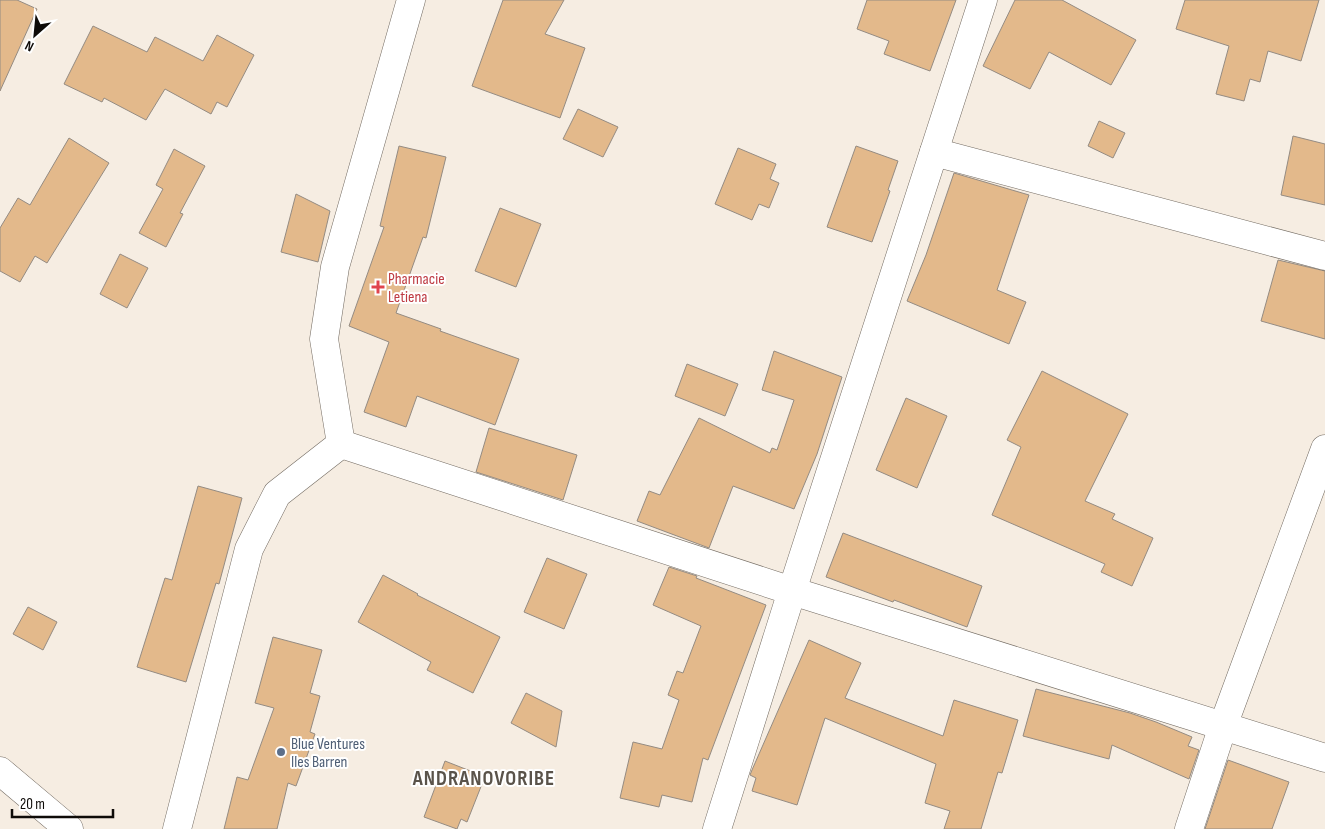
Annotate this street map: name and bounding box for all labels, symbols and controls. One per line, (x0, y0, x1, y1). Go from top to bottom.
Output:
north arrow (10, 10, 60, 60)
text: N (22, 37, 37, 55)
place label: Pharmacie Letiena (388, 270, 445, 307)
marker: Pharmacie Letiena (372, 281, 384, 293)
place label: Blue Ventures Iles Barren (291, 735, 365, 772)
marker: Blue Ventures Iles Barren (275, 746, 287, 758)
district label: ANDRANOVORIBE (412, 766, 555, 791)
scale bar (12, 786, 114, 818)
text: 20 m (20, 795, 45, 814)

